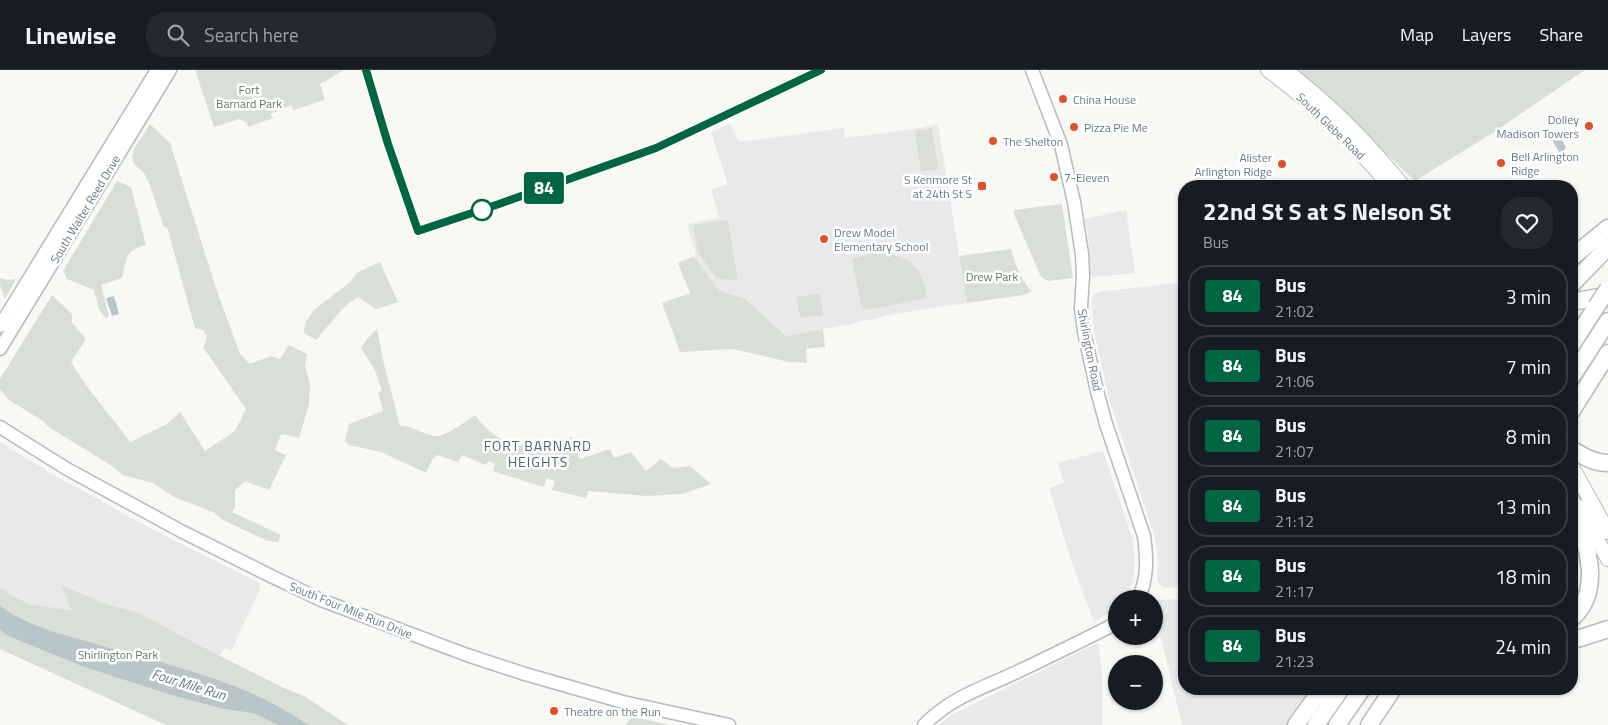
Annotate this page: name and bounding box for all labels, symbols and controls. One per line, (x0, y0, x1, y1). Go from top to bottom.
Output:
search box (146, 12, 496, 57)
text: Linewise (25, 17, 116, 53)
text: Search here (204, 20, 299, 49)
icon: search (164, 21, 192, 49)
text: Map (1400, 21, 1434, 48)
text: Layers (1462, 21, 1511, 48)
text: Share (1539, 21, 1583, 48)
park label: Fort Barnard Park (216, 80, 282, 113)
street label: South Glebe Road (1292, 88, 1370, 164)
place label: China House (1073, 90, 1136, 109)
marker: China House (1057, 93, 1069, 105)
place label: Dolley Madison Towers (1497, 110, 1579, 143)
place label: Pizza Pie Me (1084, 118, 1148, 137)
marker: Dolley Madison Towers (1583, 120, 1595, 132)
marker: Pizza Pie Me (1068, 121, 1080, 133)
place label: The Shelton (1003, 132, 1063, 151)
marker: The Shelton (987, 135, 999, 147)
place label: Bell Arlington Ridge (1511, 147, 1579, 180)
place label: Alister Arlington Ridge (1194, 148, 1272, 181)
street label: South Walter Reed Drive (45, 151, 125, 267)
marker: Bell Arlington Ridge (1495, 157, 1507, 169)
marker: Alister Arlington Ridge (1276, 158, 1288, 170)
place label: 7-Eleven (1064, 168, 1110, 187)
place label: S Kenmore St at 24th St S (904, 170, 973, 203)
marker: 7-Eleven (1048, 171, 1060, 183)
line badge: 84 (522, 172, 566, 204)
text: 84 (534, 174, 554, 201)
marker: S Kenmore St at 24th St S (976, 180, 988, 192)
text: 22nd St S at S Nelson St (1203, 193, 1451, 229)
button: heart (1501, 197, 1553, 249)
unlabelled marker (471, 199, 493, 221)
place label: Drew Model Elementary School (834, 223, 928, 256)
text: Bus (1203, 230, 1229, 254)
marker: Drew Model Elementary School (818, 233, 830, 245)
park label: Drew Park (966, 267, 1019, 286)
text: Bus (1275, 270, 1306, 299)
text: 84 (1222, 282, 1243, 309)
text: 3 min (1506, 282, 1551, 311)
text: 21:02 (1275, 299, 1314, 323)
street label: Shirlington Road (1073, 307, 1107, 393)
text: Bus (1275, 340, 1306, 369)
text: 84 (1222, 352, 1243, 379)
text: 7 min (1506, 352, 1551, 381)
text: 21:06 (1275, 369, 1314, 393)
text: Bus (1275, 410, 1306, 439)
text: 84 (1222, 422, 1243, 449)
text: 8 min (1506, 422, 1551, 451)
district label: FORT BARNARD HEIGHTS (484, 435, 592, 472)
text: 21:07 (1275, 439, 1314, 463)
text: Bus (1275, 480, 1306, 509)
text: 84 (1222, 492, 1243, 519)
text: 13 min (1495, 492, 1551, 521)
text: 21:12 (1275, 509, 1314, 533)
text: Bus (1275, 550, 1306, 579)
text: 84 (1222, 562, 1243, 589)
text: 18 min (1495, 562, 1551, 591)
street label: South Four Mile Run Drive (287, 577, 415, 643)
text: 21:17 (1275, 579, 1314, 603)
map controls (1108, 590, 1163, 710)
button: + (1108, 590, 1163, 645)
text: Bus (1275, 620, 1306, 649)
text: 84 (1222, 632, 1243, 659)
text: 24 min (1495, 632, 1551, 661)
park label: Shirlington Park (78, 645, 158, 664)
text: 21:23 (1275, 649, 1314, 673)
button: − (1108, 655, 1163, 710)
water label: Four Mile Run (150, 663, 229, 705)
place label: Theatre on the Run (564, 702, 661, 721)
marker: Theatre on the Run (548, 705, 560, 717)

